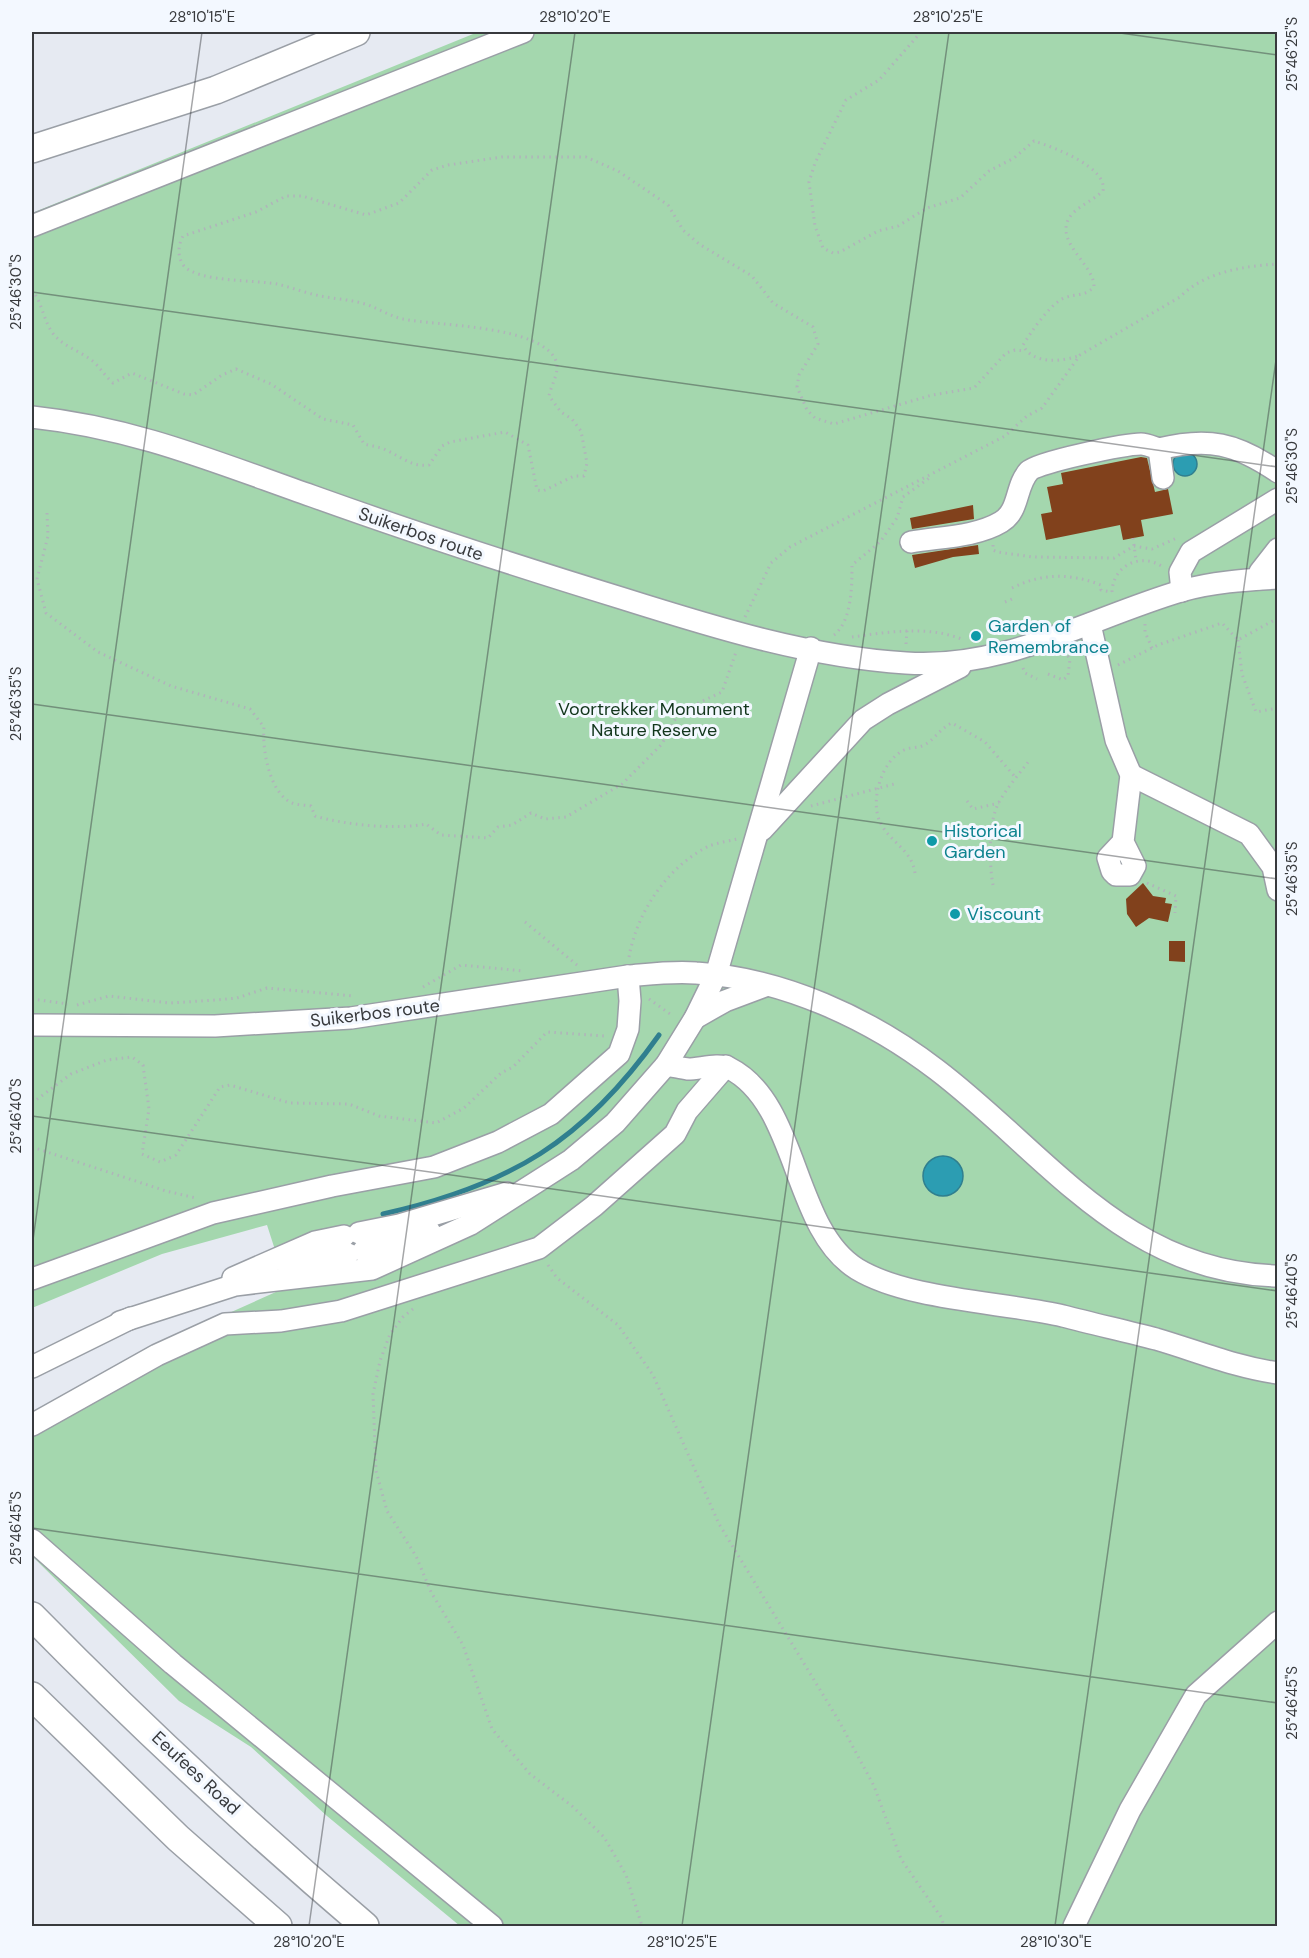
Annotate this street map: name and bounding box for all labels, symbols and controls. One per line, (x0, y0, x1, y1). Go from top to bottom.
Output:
text: 28°10'15"E (169, 7, 235, 27)
text: 28°10'20"E (539, 7, 611, 27)
text: 28°10'25"E (913, 7, 983, 27)
text: 25°46'25"S (1282, 16, 1302, 91)
text: 25°46'30"S (6, 254, 26, 330)
text: 25°46'30"S (1282, 428, 1302, 504)
street label: Suikerbos route (355, 501, 487, 567)
place label: Garden of Remembrance (988, 614, 1109, 659)
marker: Garden of Remembrance (969, 629, 983, 643)
text: 25°46'35"S (6, 666, 26, 741)
park label: Voortrekker Monument Nature Reserve (558, 697, 750, 742)
place label: Historical Garden (944, 819, 1022, 864)
marker: Historical Garden (925, 834, 939, 848)
text: 25°46'35"S (1282, 841, 1302, 916)
place label: Viscount (967, 902, 1041, 926)
marker: Viscount (948, 907, 962, 921)
street label: Suikerbos route (309, 993, 441, 1033)
text: 25°46'40"S (6, 1078, 26, 1154)
text: 25°46'40"S (1282, 1253, 1302, 1329)
text: 25°46'45"S (6, 1491, 26, 1565)
text: 25°46'45"S (1282, 1666, 1302, 1740)
street label: Eeufees Road (147, 1726, 245, 1820)
text: 28°10'20"E (273, 1932, 345, 1952)
text: 28°10'25"E (647, 1932, 717, 1952)
text: 28°10'30"E (1020, 1932, 1092, 1952)

